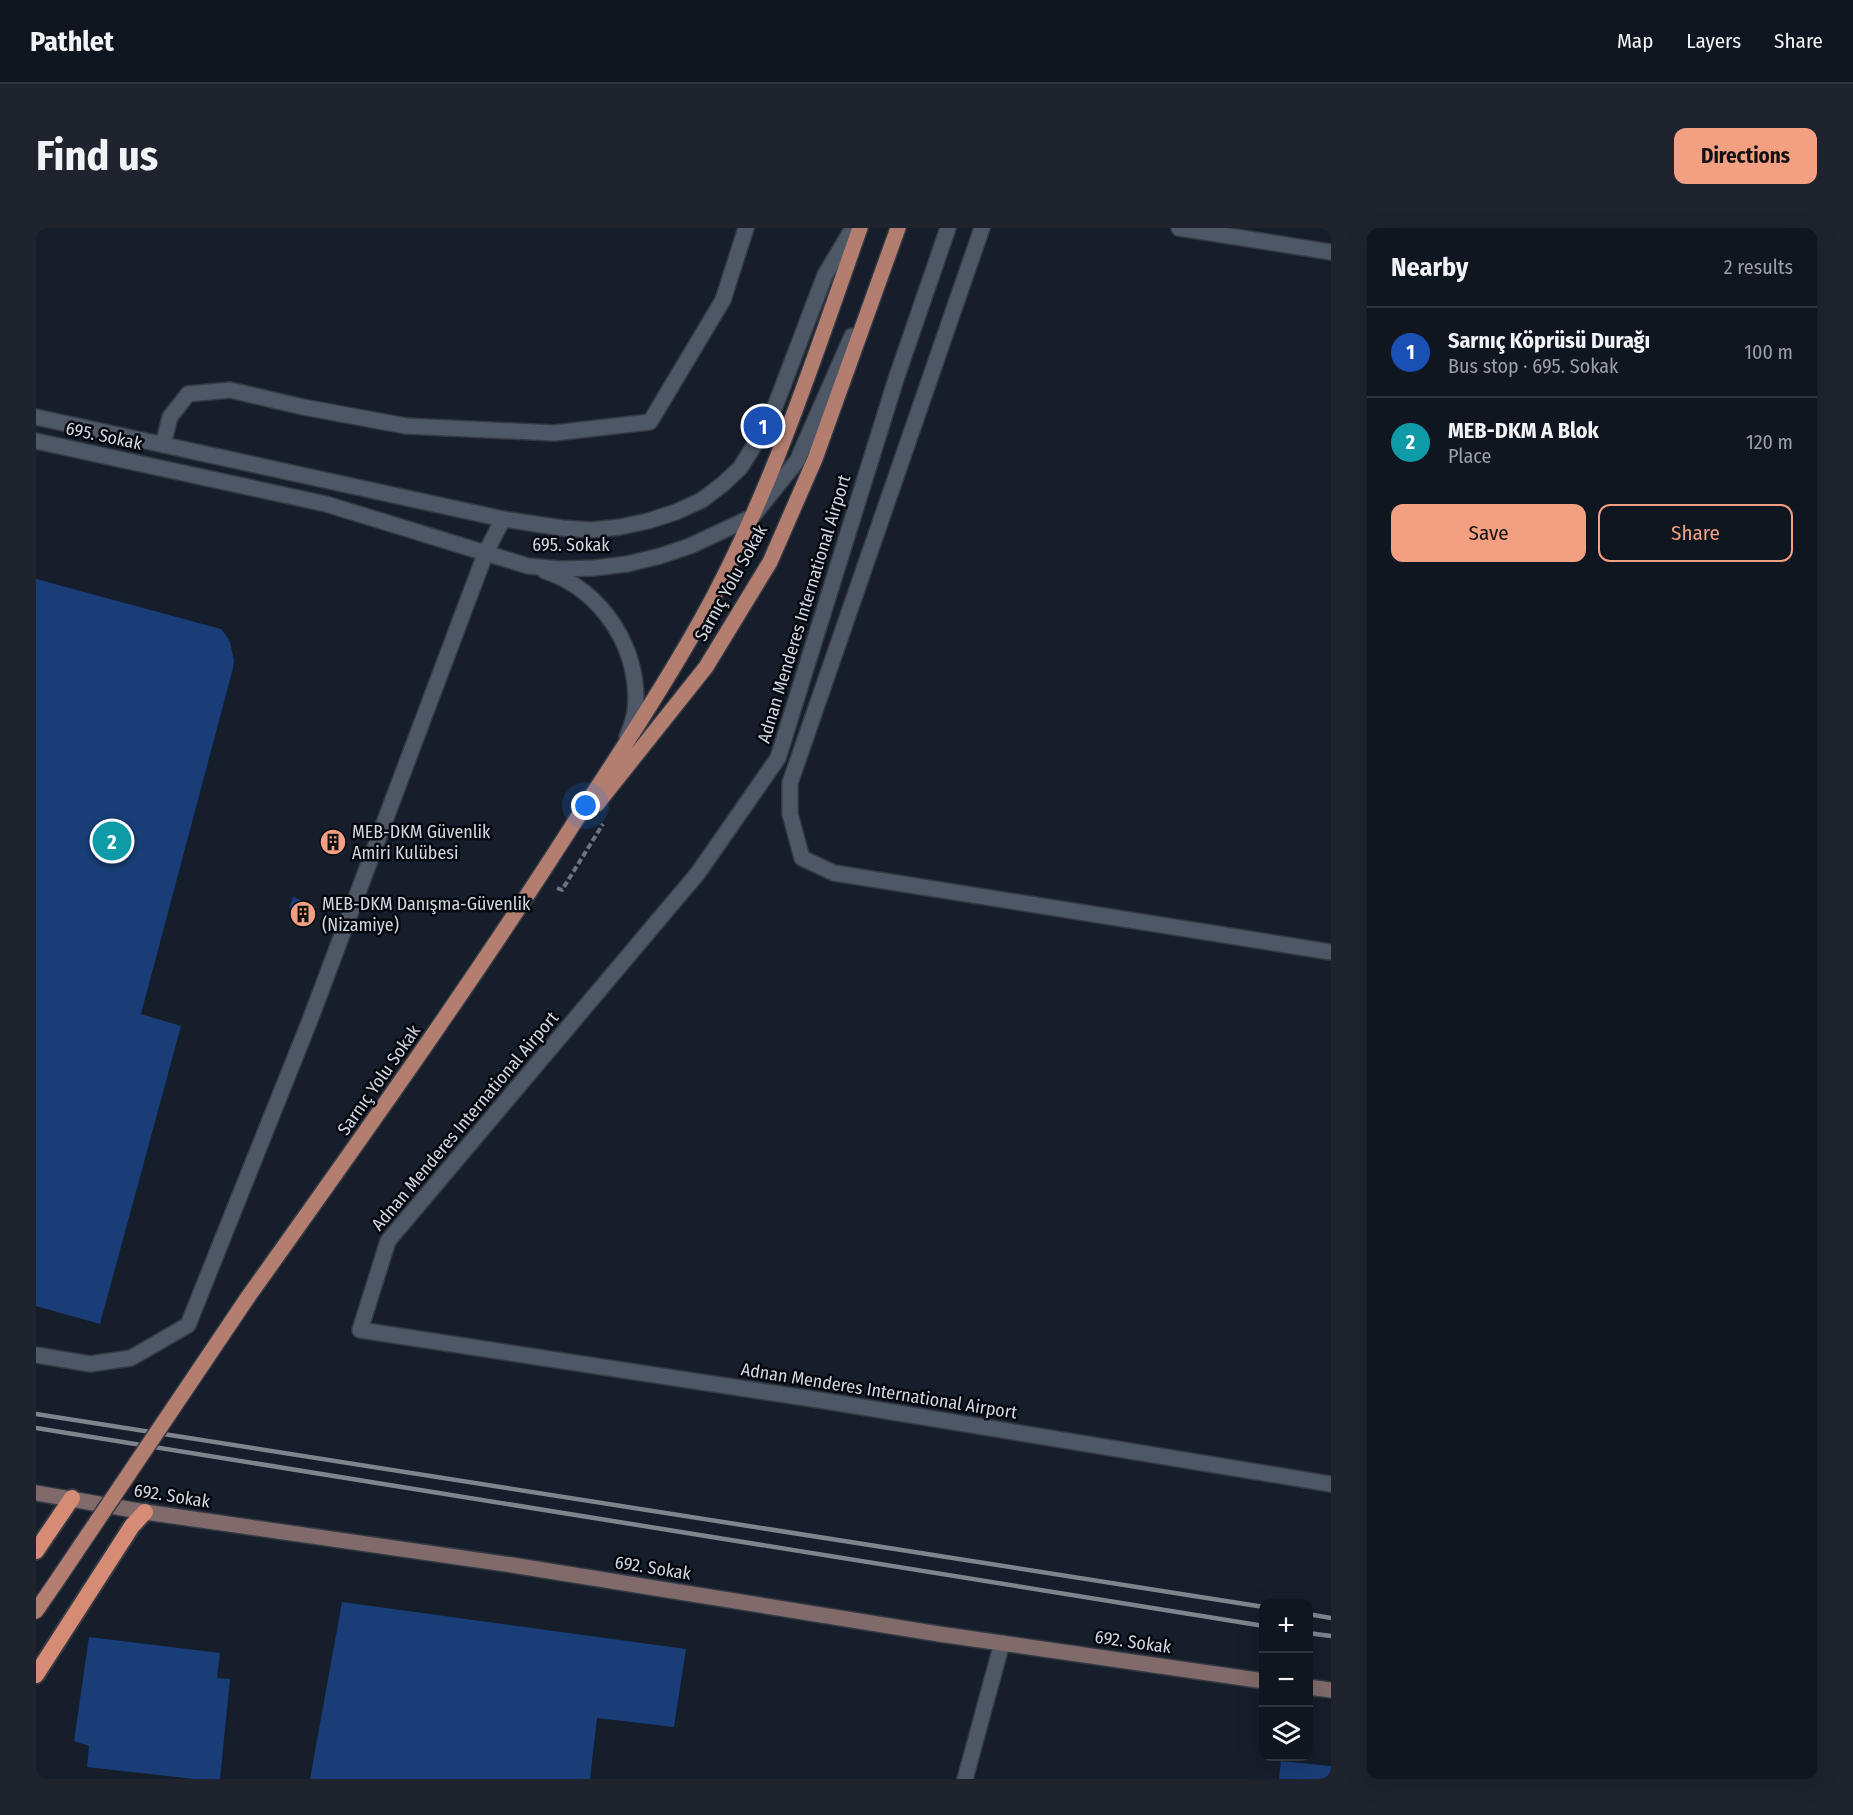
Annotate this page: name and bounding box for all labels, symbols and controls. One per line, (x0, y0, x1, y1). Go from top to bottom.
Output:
text: Pathlet (30, 25, 114, 58)
text: Map (1617, 28, 1653, 54)
text: Layers (1686, 28, 1741, 54)
text: Share (1774, 28, 1823, 54)
button: Directions (1674, 128, 1817, 184)
text: Find us (36, 131, 158, 181)
text: Nearby (1391, 252, 1468, 283)
text: 2 results (1724, 255, 1793, 279)
text: Sarnıç Köprüsü Durağı (1448, 327, 1650, 354)
text: 1 (1406, 340, 1415, 364)
text: 100 m (1744, 340, 1793, 364)
text: Bus stop · 695. Sokak (1448, 354, 1618, 378)
pin: 1 (744, 404, 782, 448)
street label: 695. Sokak (64, 417, 145, 455)
text: MEB-DKM A Blok (1448, 417, 1599, 444)
text: 2 (1406, 430, 1415, 454)
text: 120 m (1746, 430, 1793, 454)
text: Place (1448, 444, 1491, 468)
street label: Adnan Menderes International Airport (753, 472, 855, 746)
button: Save (1391, 504, 1586, 562)
button: Share (1598, 504, 1793, 562)
street label: Sarnıç Yolu Sokak (690, 521, 772, 645)
street label: 695. Sokak (532, 534, 610, 556)
your location (571, 791, 600, 820)
pin: 2 (92, 818, 132, 864)
place label: MEB-DKM Güvenlik Amiri Kulübesi (352, 821, 491, 864)
building icon: MEB-DKM Güvenlik Amiri Kulübesi (318, 827, 348, 857)
place label: MEB-DKM Danışma-Güvenlik (Nizamiye) (322, 893, 531, 936)
building icon: MEB-DKM Danışma-Güvenlik (Nizamiye) (288, 899, 318, 929)
street label: Adnan Menderes International Airport (367, 1007, 563, 1235)
street label: Sarnıç Yolu Sokak (333, 1020, 425, 1139)
street label: Adnan Menderes International Airport (739, 1358, 1019, 1424)
street label: 692. Sokak (132, 1479, 212, 1513)
street label: 692. Sokak (613, 1551, 693, 1585)
map controls (1259, 1599, 1313, 1761)
button: + (1259, 1599, 1313, 1653)
street label: 692. Sokak (1093, 1626, 1173, 1658)
button: − (1259, 1653, 1313, 1707)
button: layers (1259, 1707, 1313, 1761)

